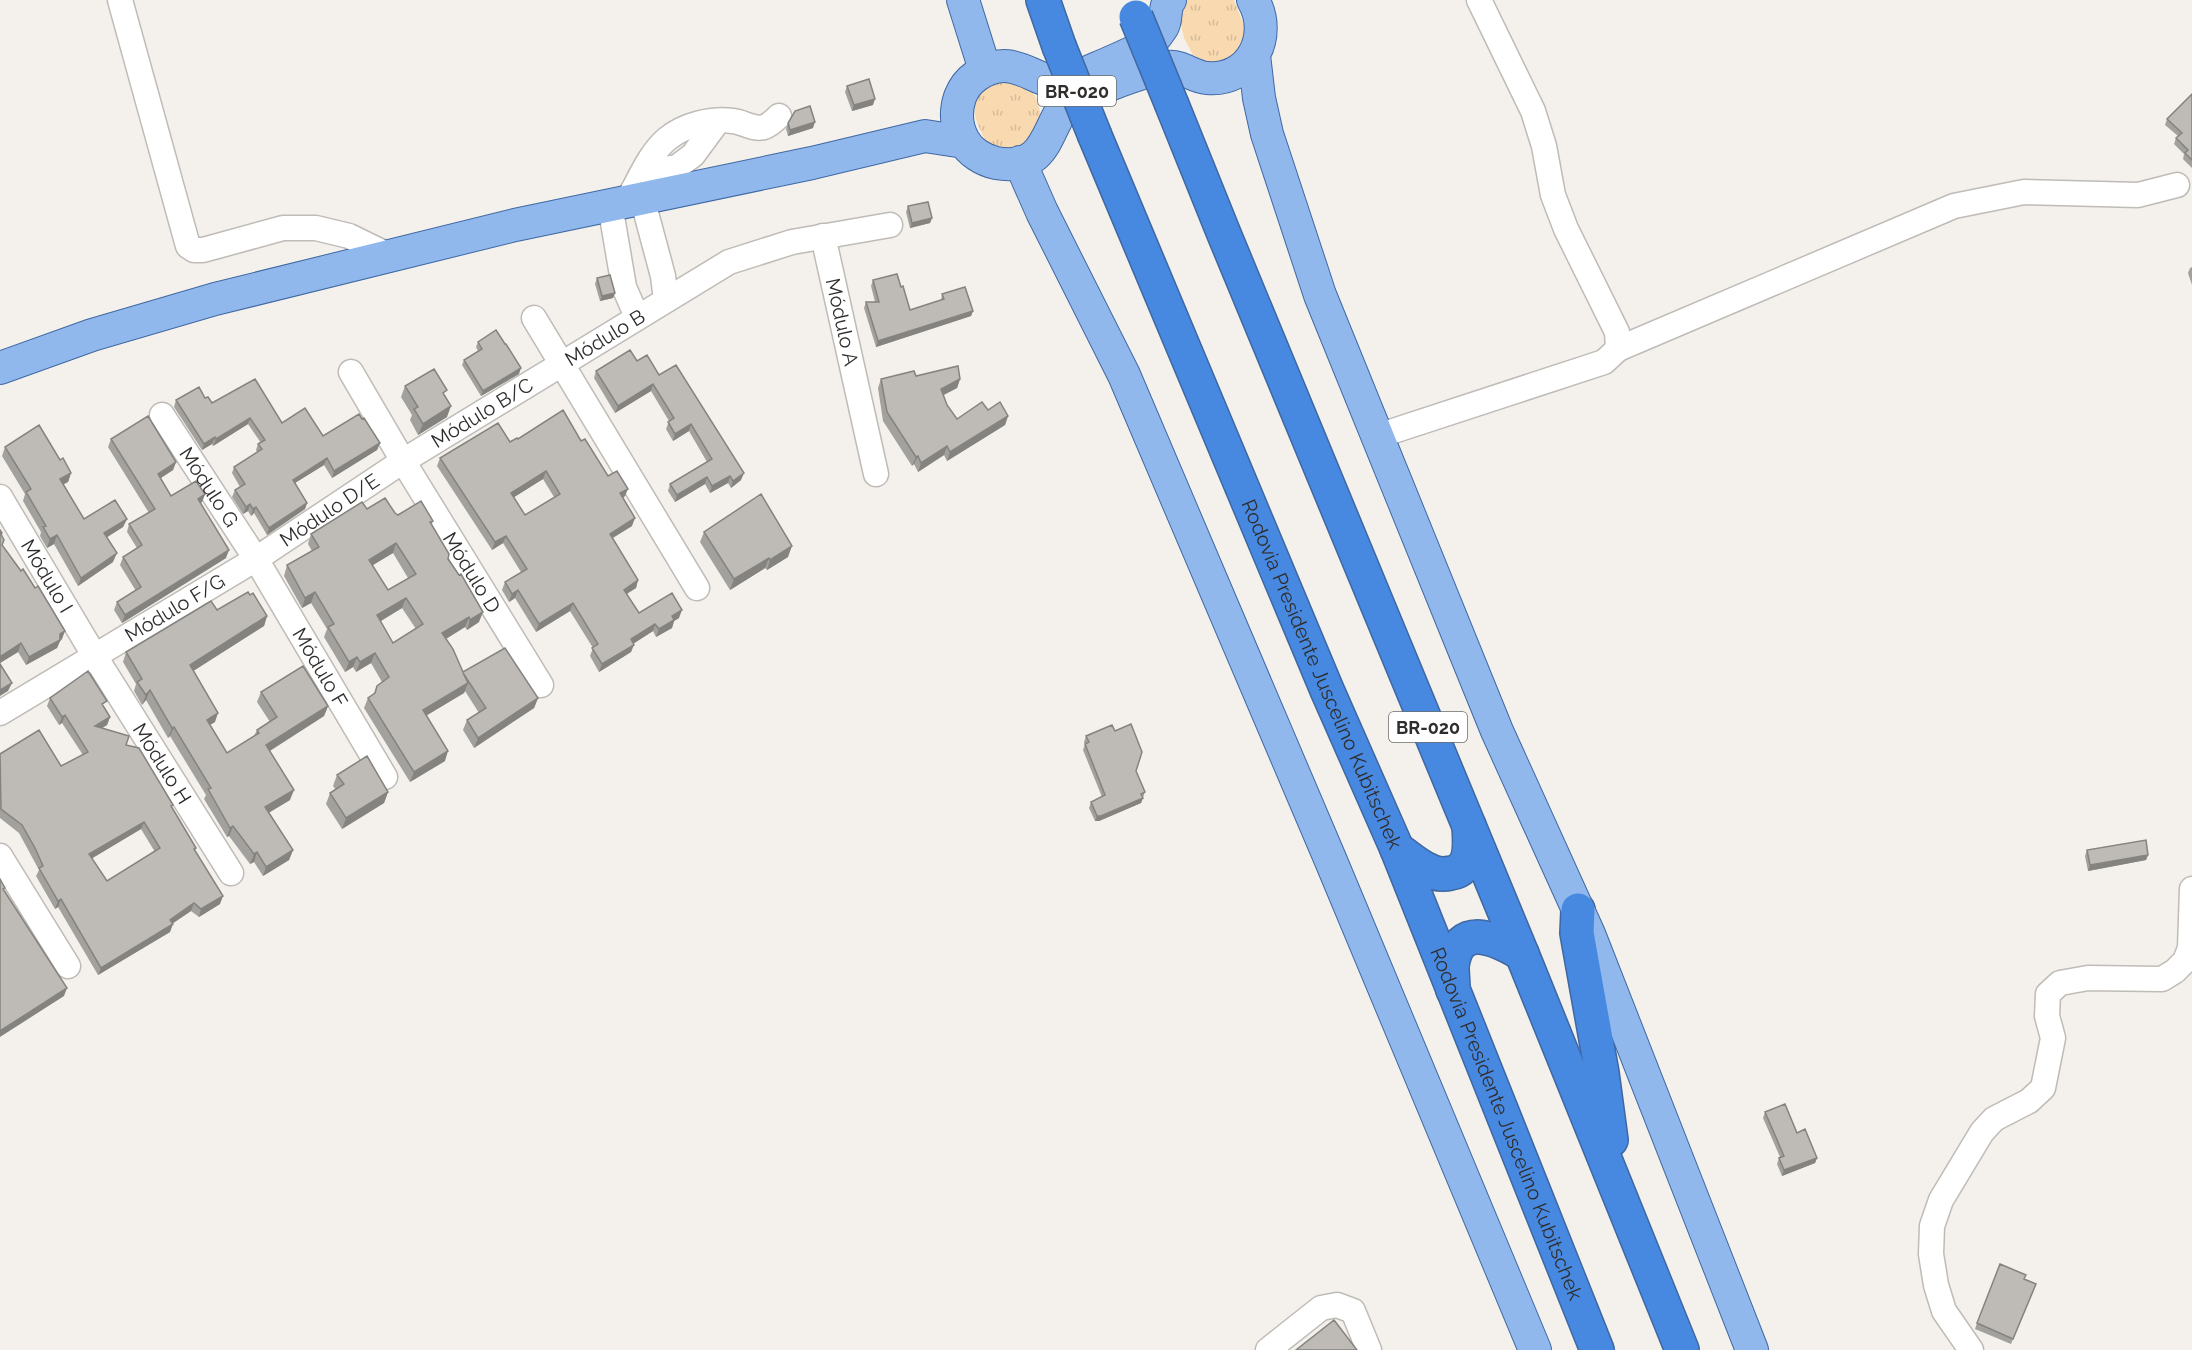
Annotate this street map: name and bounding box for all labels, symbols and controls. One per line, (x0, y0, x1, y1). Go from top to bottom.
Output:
road number: BR-020 (1038, 76, 1116, 106)
street label: Módulo A (821, 276, 864, 368)
street label: Módulo B (561, 304, 649, 371)
street label: Módulo B/C (427, 372, 537, 453)
street label: Módulo G (174, 443, 244, 531)
street label: Módulo D/E (275, 468, 384, 552)
street label: Rodovia Presidente Juscelino Kubitschek (1237, 496, 1408, 853)
street label: Módulo D (438, 528, 506, 617)
street label: Módulo I (16, 535, 78, 617)
street label: Módulo F/G (121, 569, 229, 647)
street label: Módulo F (287, 624, 353, 712)
road number: BR-020 (1389, 712, 1467, 742)
street label: Módulo H (128, 719, 197, 808)
street label: Rodovia Presidente Juscelino Kubitschek (1425, 944, 1588, 1304)

